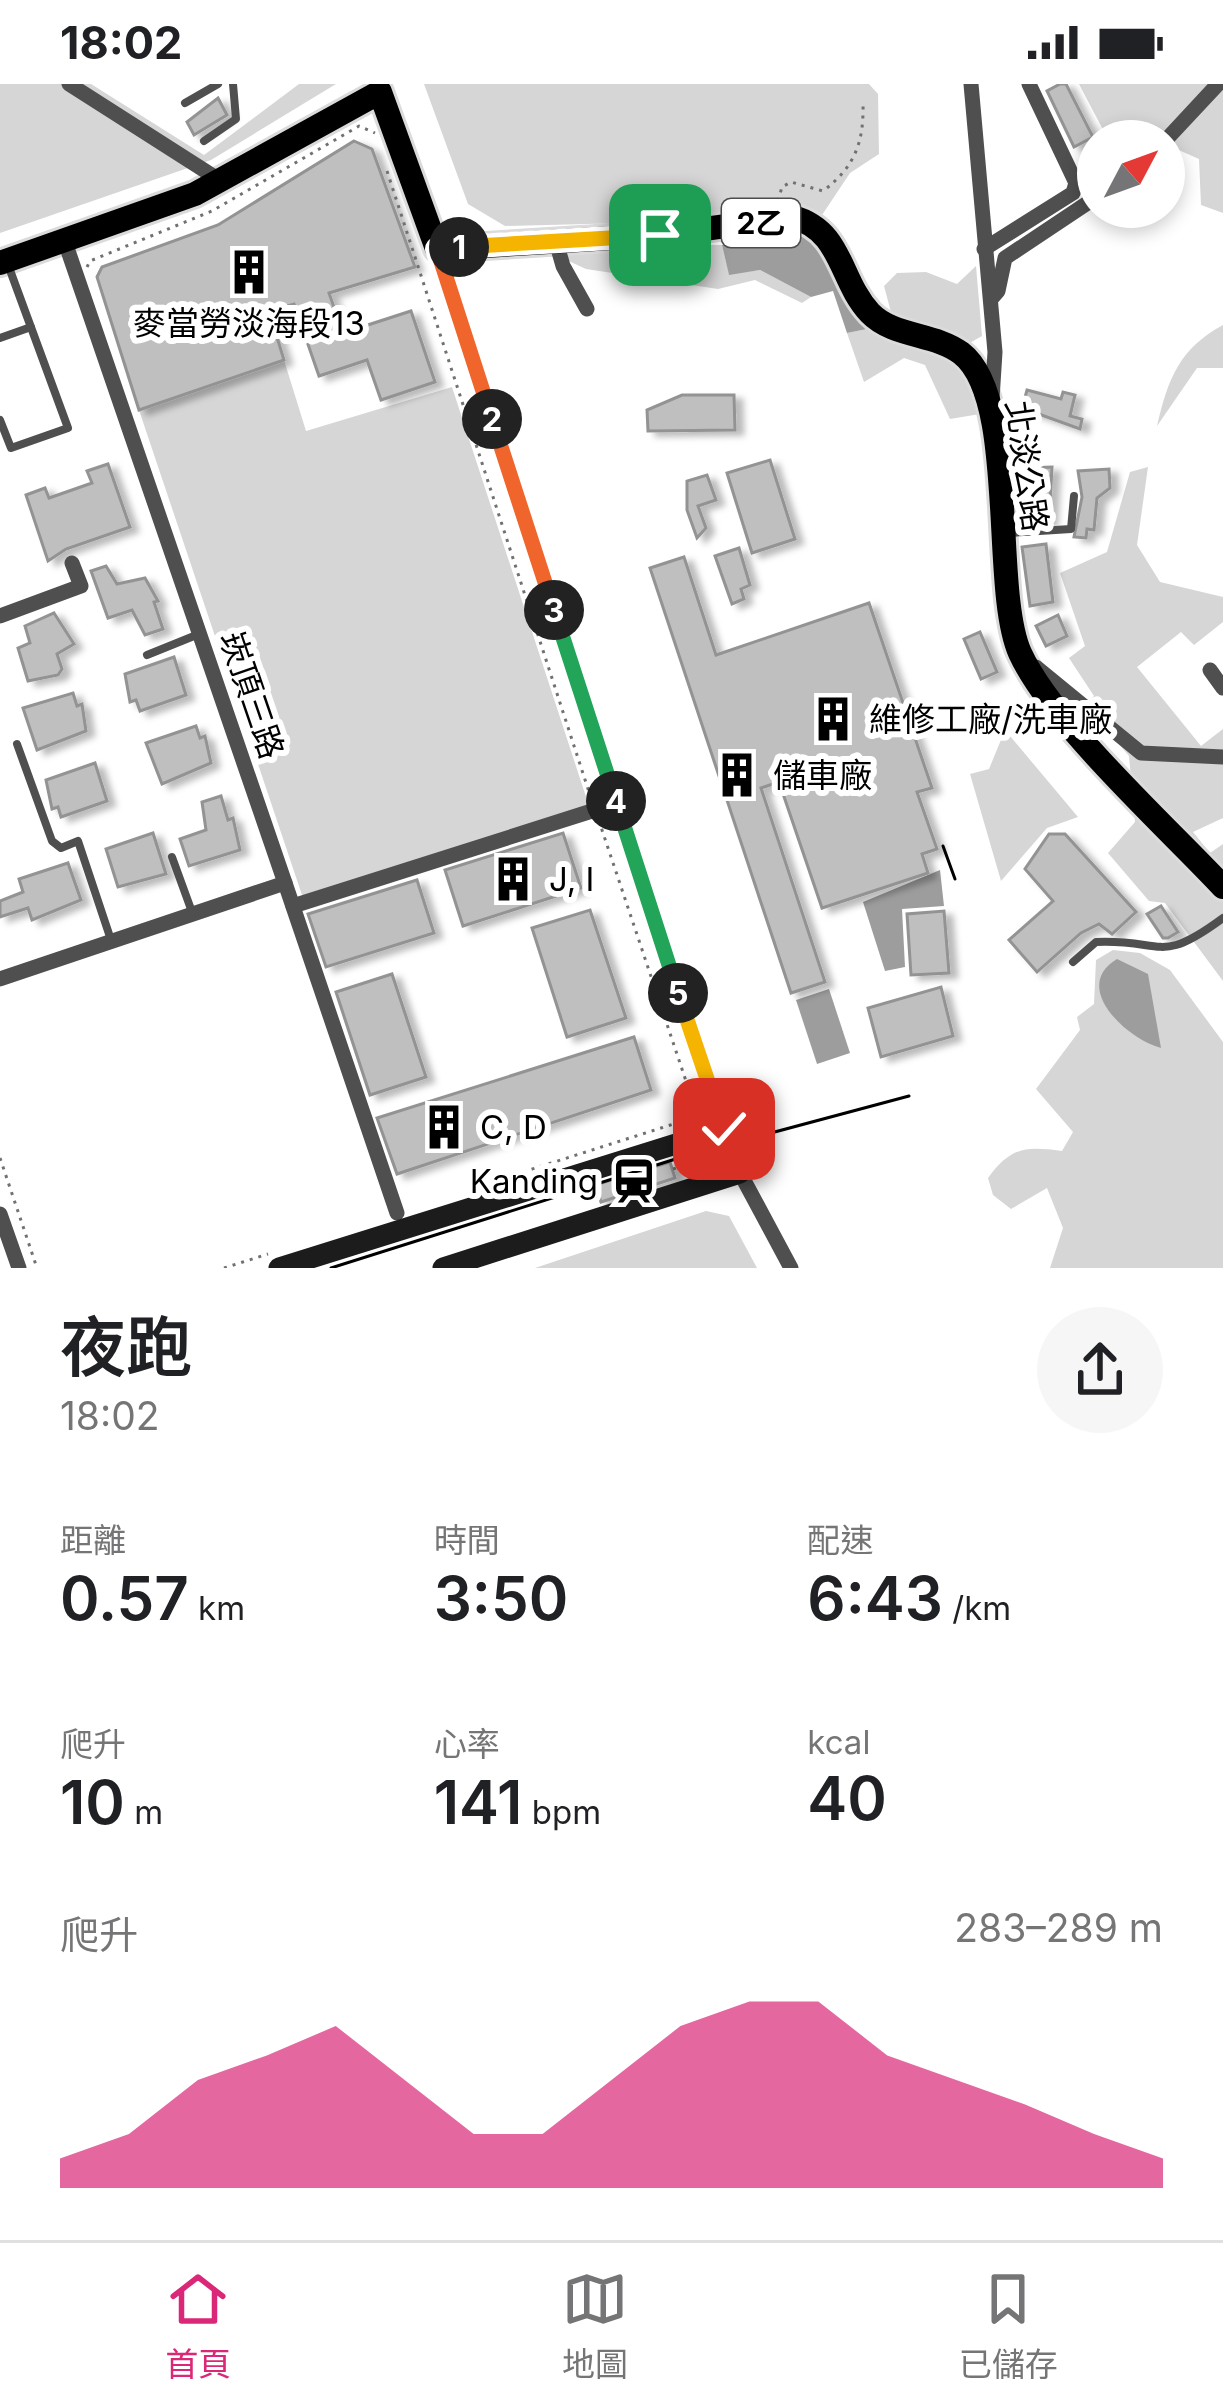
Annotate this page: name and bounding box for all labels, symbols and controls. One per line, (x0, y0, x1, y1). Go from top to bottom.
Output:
text: 18:02 (60, 15, 182, 70)
north arrow (1077, 120, 1185, 228)
map controls (1077, 120, 1185, 228)
pin (609, 184, 711, 286)
road number: 2乙 (722, 199, 800, 247)
icon: arrive (627, 202, 693, 268)
pin: 1 (429, 217, 489, 277)
text: 1 (452, 227, 466, 267)
building icon: 麥當勞淡海段13 (224, 247, 274, 297)
place label: 麥當勞淡海段13 (133, 303, 365, 343)
pin: 2 (462, 389, 522, 449)
street label: 北淡公路 (998, 398, 1056, 534)
text: 2 (482, 399, 502, 439)
pin: 3 (524, 580, 584, 640)
text: 3 (543, 590, 565, 630)
street label: 崁頂三路 (212, 626, 292, 764)
building icon: 維修工廠/洗車廠 (808, 694, 858, 744)
place label: 維修工廠/洗車廠 (869, 699, 1112, 739)
building icon: 儲車廠 (712, 750, 762, 800)
place label: 儲車廠 (773, 755, 872, 795)
pin: 4 (586, 771, 646, 831)
text: 4 (605, 781, 627, 821)
building icon: J, I (488, 854, 538, 904)
place label: J, I (549, 859, 594, 899)
pin: 5 (648, 963, 708, 1023)
text: 5 (667, 973, 689, 1013)
pin (673, 1078, 775, 1180)
icon: check (691, 1096, 757, 1162)
building icon: C, D (419, 1102, 469, 1152)
place label: C, D (480, 1107, 547, 1147)
station icon: Kanding (609, 1156, 659, 1206)
place label: Kanding (470, 1161, 598, 1201)
text: 夜跑 (60, 1307, 192, 1387)
button: share (1037, 1307, 1163, 1433)
text: 18:02 (60, 1392, 160, 1439)
text: 距離 (60, 1520, 126, 1560)
text: 時間 (434, 1520, 500, 1560)
text: 配速 (807, 1520, 873, 1560)
text: 0.57 (60, 1562, 189, 1634)
text: 3:50 (434, 1562, 568, 1634)
text: 6:43 (807, 1562, 943, 1634)
text: km (189, 1588, 245, 1628)
text: /km (943, 1588, 1011, 1628)
text: kcal (807, 1722, 870, 1762)
text: 爬升 (60, 1724, 126, 1764)
text: 心率 (434, 1724, 500, 1764)
text: 40 (807, 1762, 887, 1834)
text: 10 (60, 1766, 125, 1838)
text: 141 (434, 1766, 522, 1838)
text: m (125, 1792, 163, 1832)
text: bpm (522, 1792, 601, 1832)
text: 283–289 m (954, 1904, 1163, 1951)
text: 爬升 (60, 1911, 138, 1958)
tab: 首頁 (165, 2266, 231, 2386)
tab: 地圖 (562, 2266, 628, 2386)
tab: 已儲存 (959, 2266, 1058, 2386)

